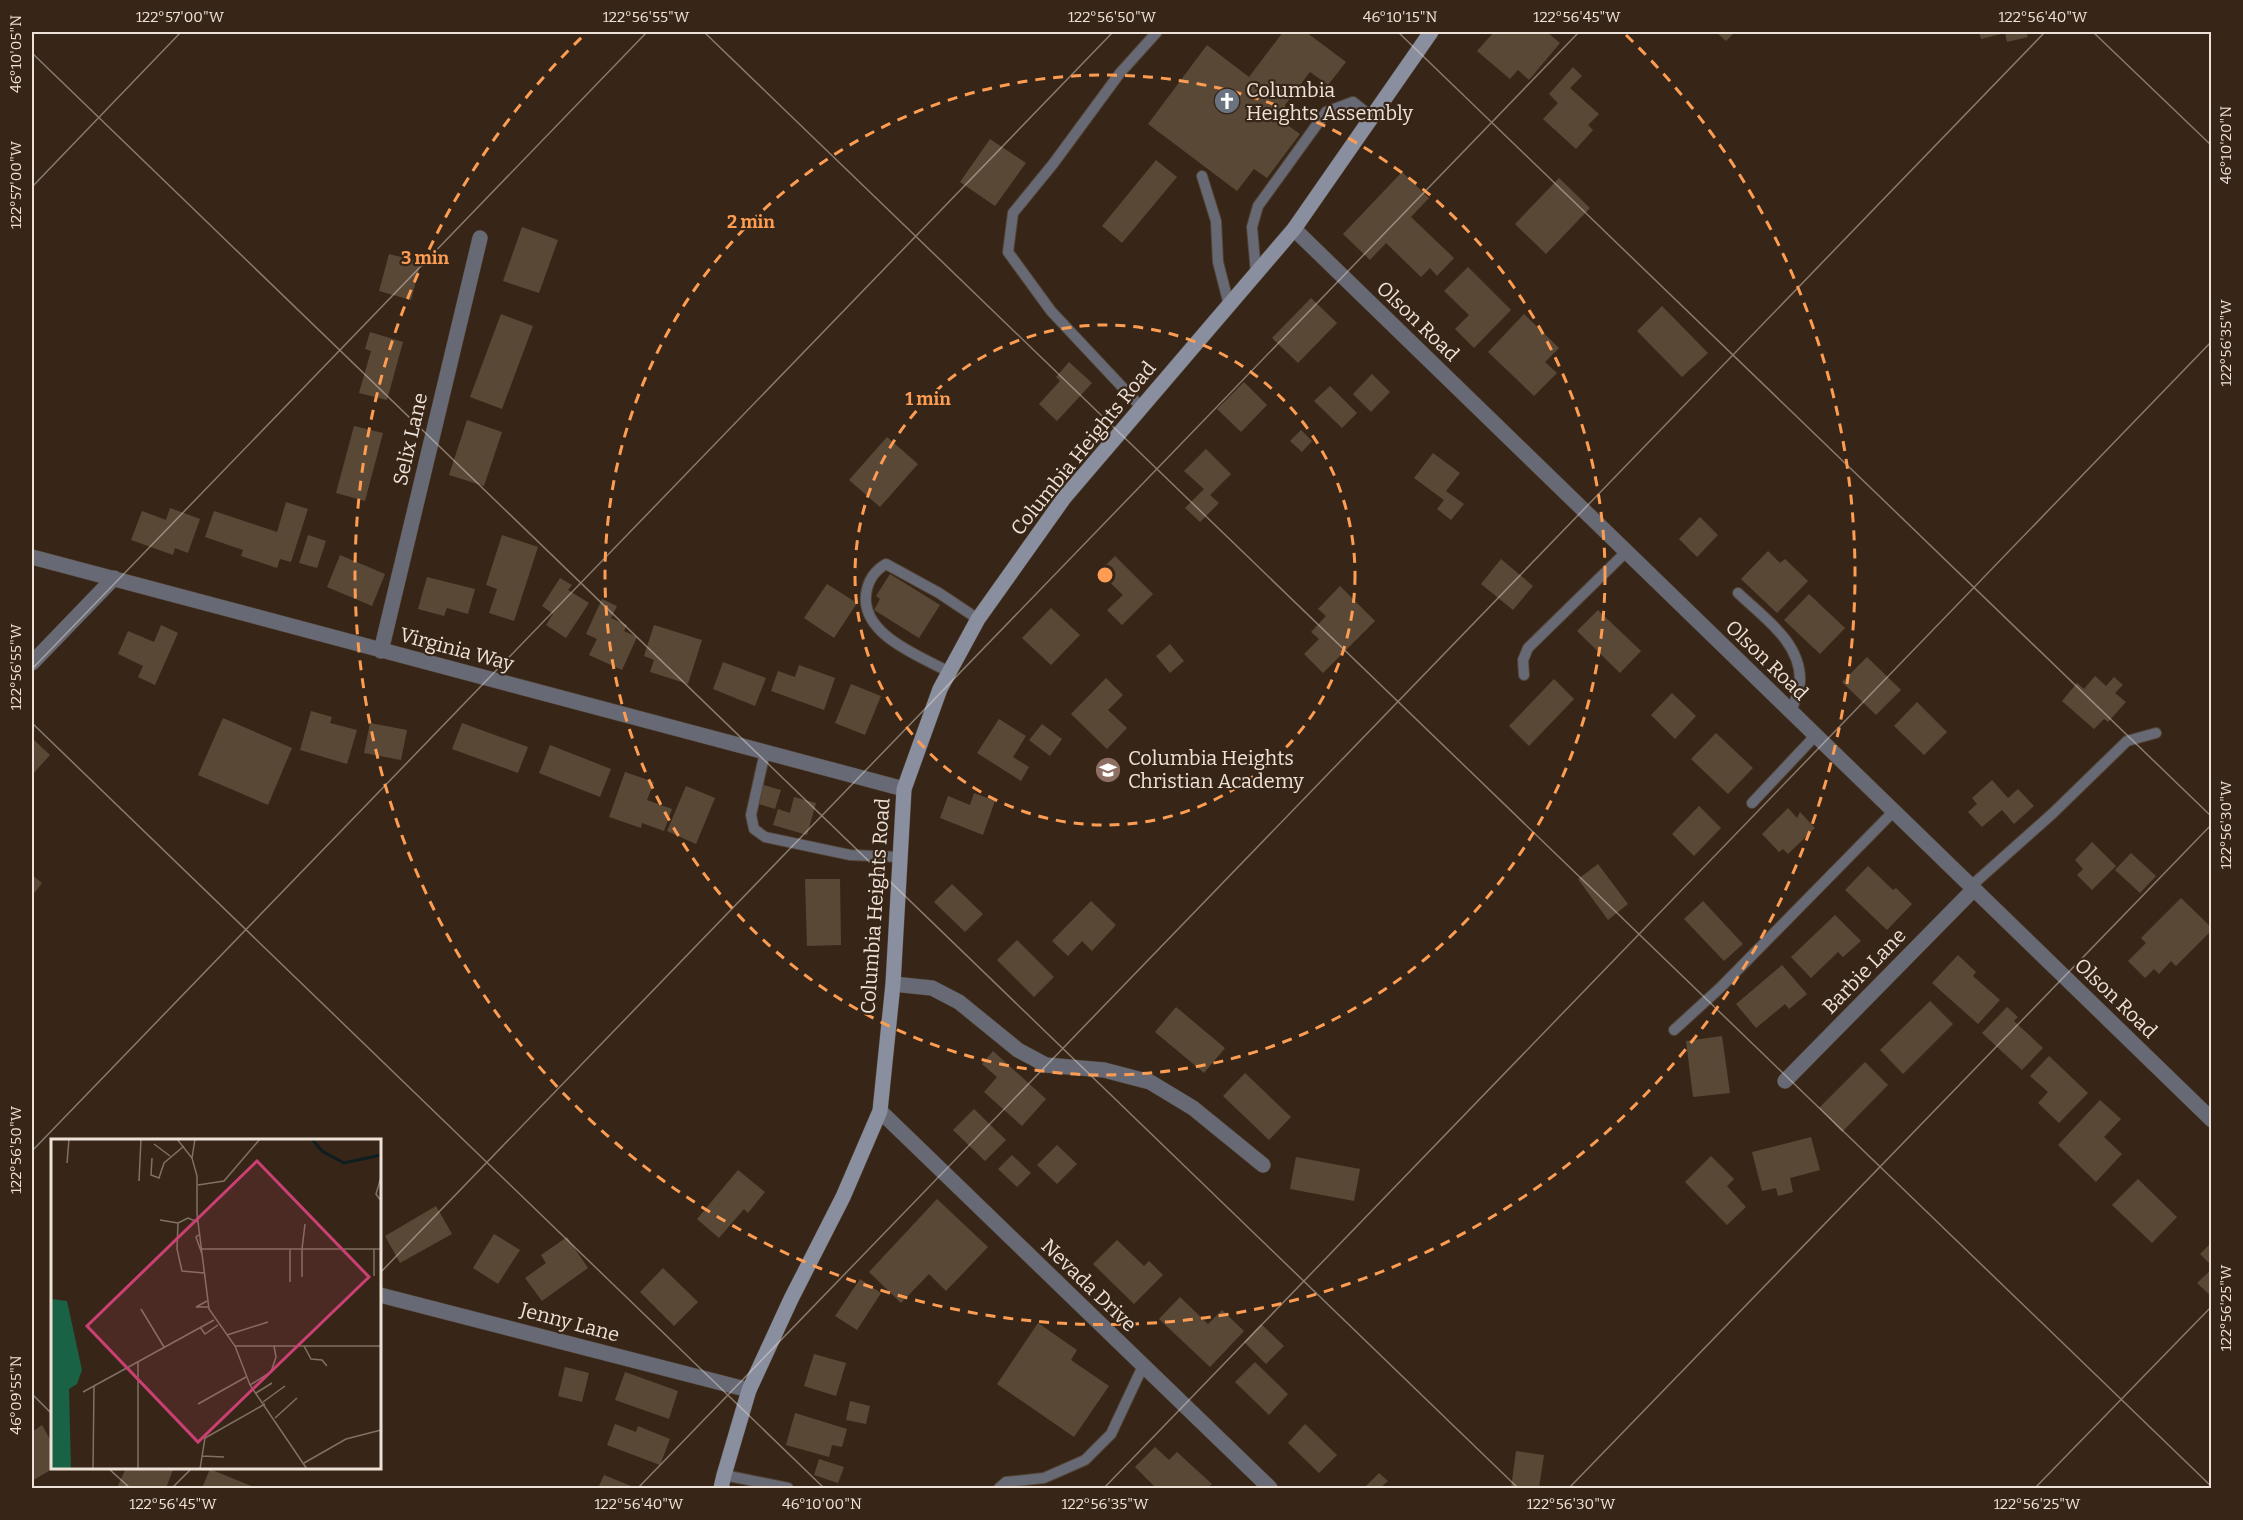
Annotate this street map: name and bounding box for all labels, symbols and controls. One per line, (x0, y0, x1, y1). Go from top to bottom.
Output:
text: 122°57'00"W (136, 8, 225, 26)
text: 122°56'55"W (603, 8, 690, 26)
text: 122°56'50"W (1068, 8, 1157, 26)
text: 46°10'15"N (1363, 8, 1437, 26)
text: 122°56'45"W (1533, 8, 1621, 26)
text: 122°56'40"W (1999, 8, 2088, 26)
text: 46°10'05"N (7, 15, 25, 93)
place label: Columbia Heights Assembly (1246, 78, 1413, 125)
church icon: Columbia Heights Assembly (1212, 86, 1242, 116)
text: 46°10'20"N (2217, 106, 2235, 184)
text: 122°57'00"W (7, 140, 25, 229)
text: 2 min (727, 211, 775, 233)
text: 3 min (401, 247, 449, 269)
street label: Olson Road (1372, 276, 1464, 366)
text: 122°56'35"W (2217, 299, 2235, 387)
street label: Columbia Heights Road (1005, 356, 1161, 540)
text: 1 min (905, 388, 951, 410)
street label: Selix Lane (388, 390, 432, 488)
centre of rings (1095, 565, 1115, 585)
street label: Olson Road (1721, 615, 1813, 705)
street label: Virginia Way (397, 622, 517, 676)
text: 122°56'55"W (7, 623, 25, 710)
place label: Columbia Heights Christian Academy (1128, 746, 1304, 793)
school or university icon: Columbia Heights Christian Academy (1093, 755, 1123, 785)
text: 122°56'30"W (2217, 780, 2235, 869)
street label: Columbia Heights Road (855, 797, 895, 1015)
street label: Barbie Lane (1817, 923, 1911, 1019)
street label: Olson Road (2070, 953, 2162, 1043)
text: 122°56'50"W (7, 1105, 25, 1194)
inset map (51, 1139, 381, 1469)
street label: Nevada Drive (1036, 1234, 1142, 1336)
text: 122°56'25"W (2217, 1264, 2235, 1351)
street label: Jenny Lane (517, 1297, 622, 1347)
text: 46°09'55"N (7, 1355, 25, 1435)
text: 122°56'45"W (129, 1495, 217, 1513)
text: 122°56'40"W (595, 1495, 684, 1513)
text: 46°10'00"N (782, 1495, 862, 1513)
text: 122°56'35"W (1061, 1495, 1149, 1513)
text: 122°56'30"W (1527, 1495, 1616, 1513)
text: 122°56'25"W (1994, 1495, 2081, 1513)

